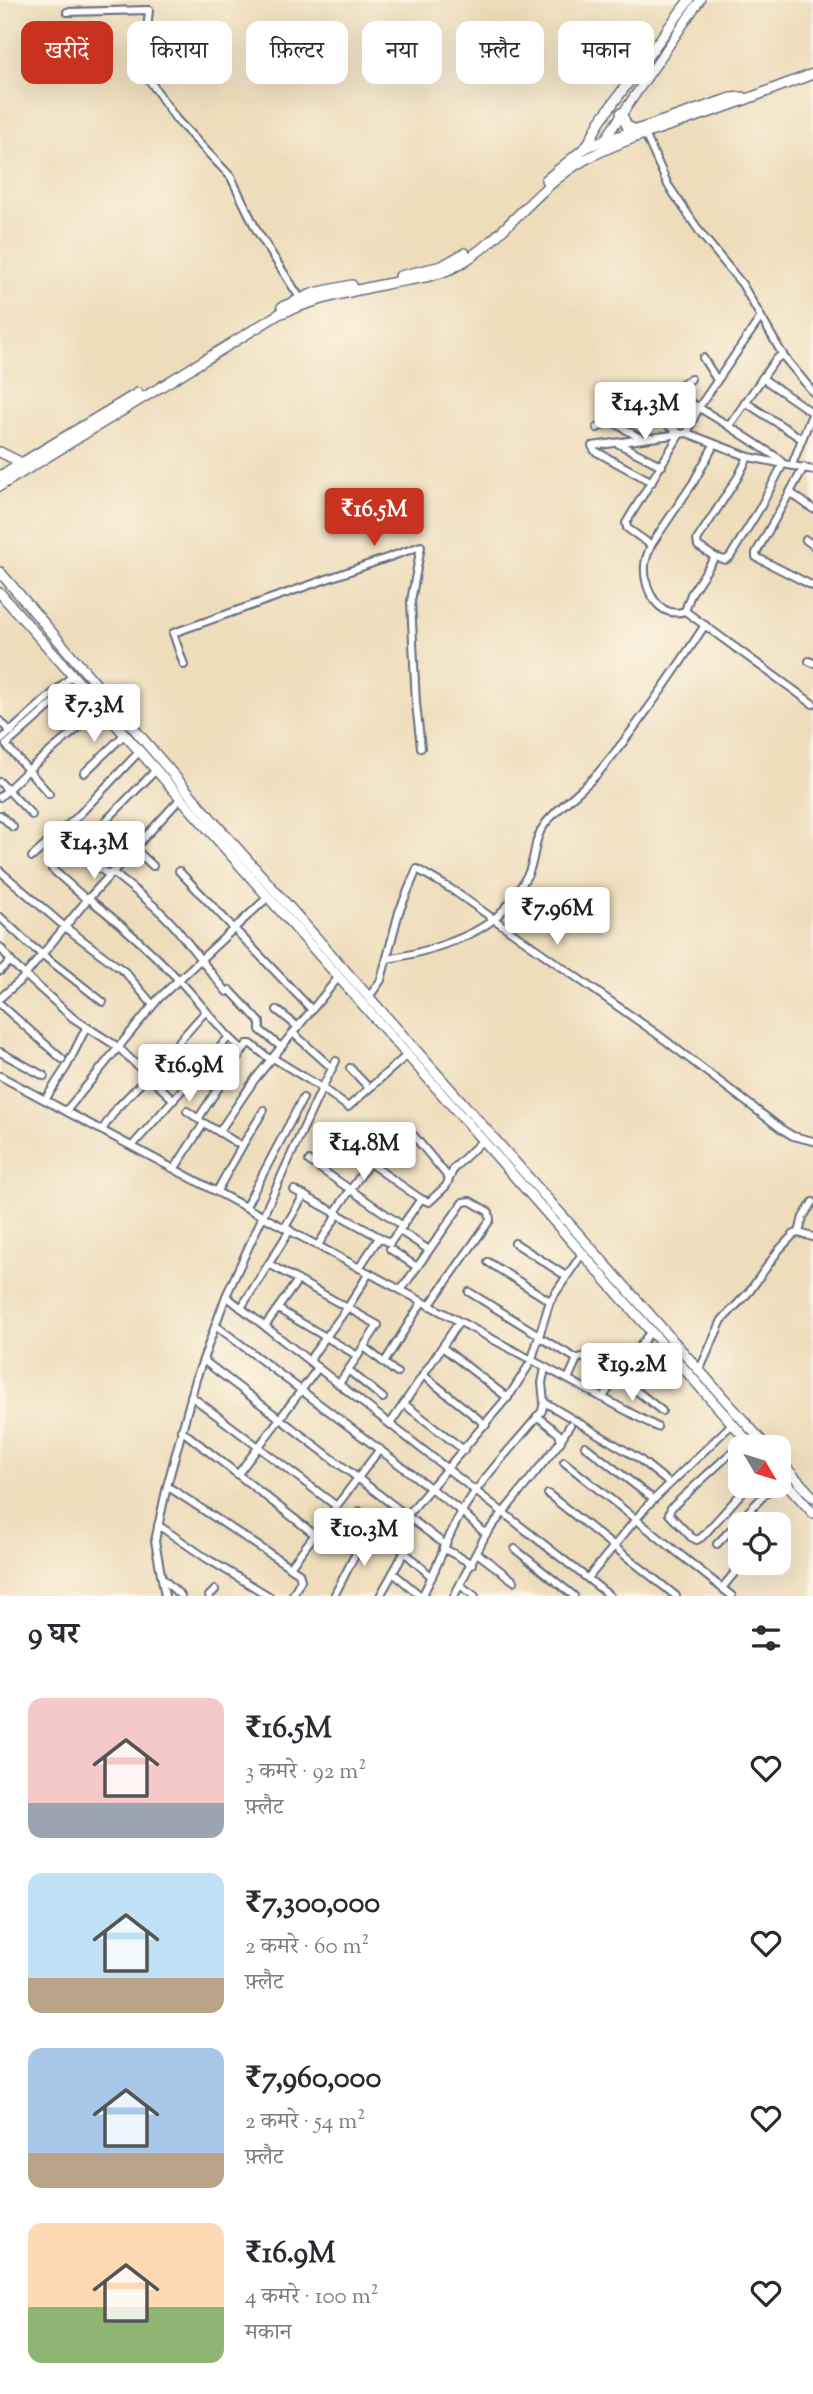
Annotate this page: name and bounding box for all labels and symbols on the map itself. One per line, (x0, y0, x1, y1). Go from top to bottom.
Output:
pin: ₹14.3M (588, 382, 702, 442)
pin: ₹16.5M (317, 489, 431, 548)
pin: ₹7.3M (45, 684, 143, 744)
pin: ₹14.3M (37, 822, 151, 881)
pin: ₹7.96M (500, 888, 614, 947)
pin: ₹16.9M (132, 1044, 246, 1104)
pin: ₹14.8M (307, 1122, 421, 1182)
pin: ₹19.2M (575, 1344, 689, 1403)
north arrow (728, 1435, 791, 1498)
pin: ₹10.3M (307, 1508, 421, 1568)

